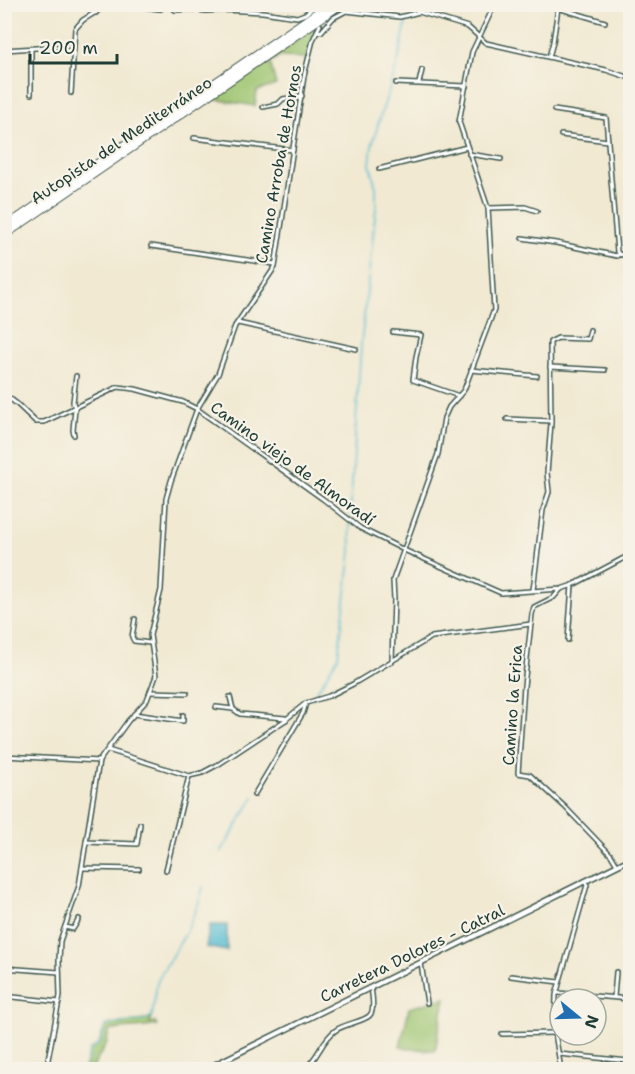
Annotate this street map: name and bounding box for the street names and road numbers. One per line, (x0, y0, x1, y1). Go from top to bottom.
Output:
street label: Camino Arroba de Hornos (251, 63, 306, 265)
street label: Autopista del Mediterráneo (26, 72, 216, 209)
street label: Camino viejo de Almoradí (206, 397, 380, 530)
street label: Camino la Erica (498, 644, 527, 766)
street label: Carretera Dolores - Catral (317, 900, 508, 1007)

